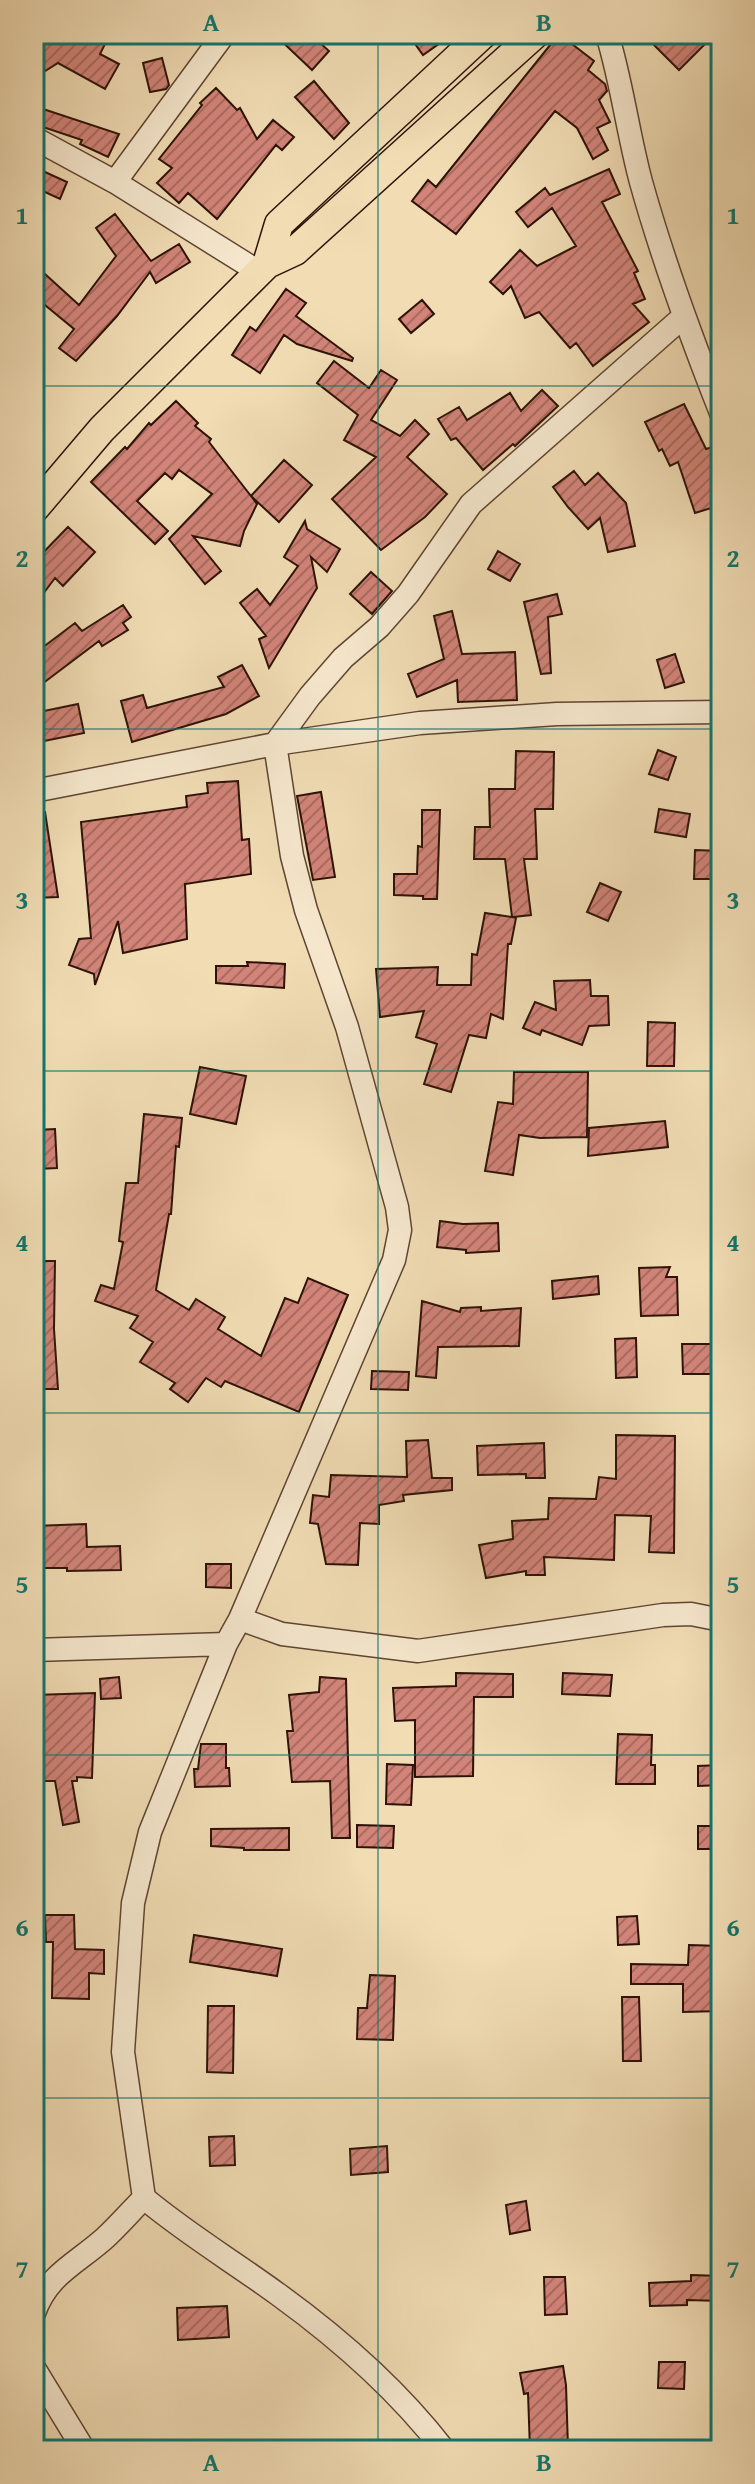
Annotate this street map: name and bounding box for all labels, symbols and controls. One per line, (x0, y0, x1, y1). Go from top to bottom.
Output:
text: A (203, 2, 220, 41)
text: B (536, 2, 552, 41)
text: 1 (15, 195, 29, 234)
text: 1 (726, 195, 740, 234)
text: 2 (15, 538, 29, 577)
text: 2 (726, 538, 740, 577)
text: 3 (15, 880, 29, 919)
text: 3 (726, 880, 740, 919)
text: 4 (15, 1222, 29, 1261)
text: 4 (726, 1222, 740, 1261)
text: 5 (15, 1564, 29, 1603)
text: 5 (726, 1564, 740, 1603)
text: 6 (15, 1907, 29, 1946)
text: 6 (726, 1907, 740, 1946)
text: 7 (15, 2249, 29, 2288)
text: 7 (726, 2249, 740, 2288)
text: A (203, 2442, 220, 2481)
text: B (536, 2442, 552, 2481)

